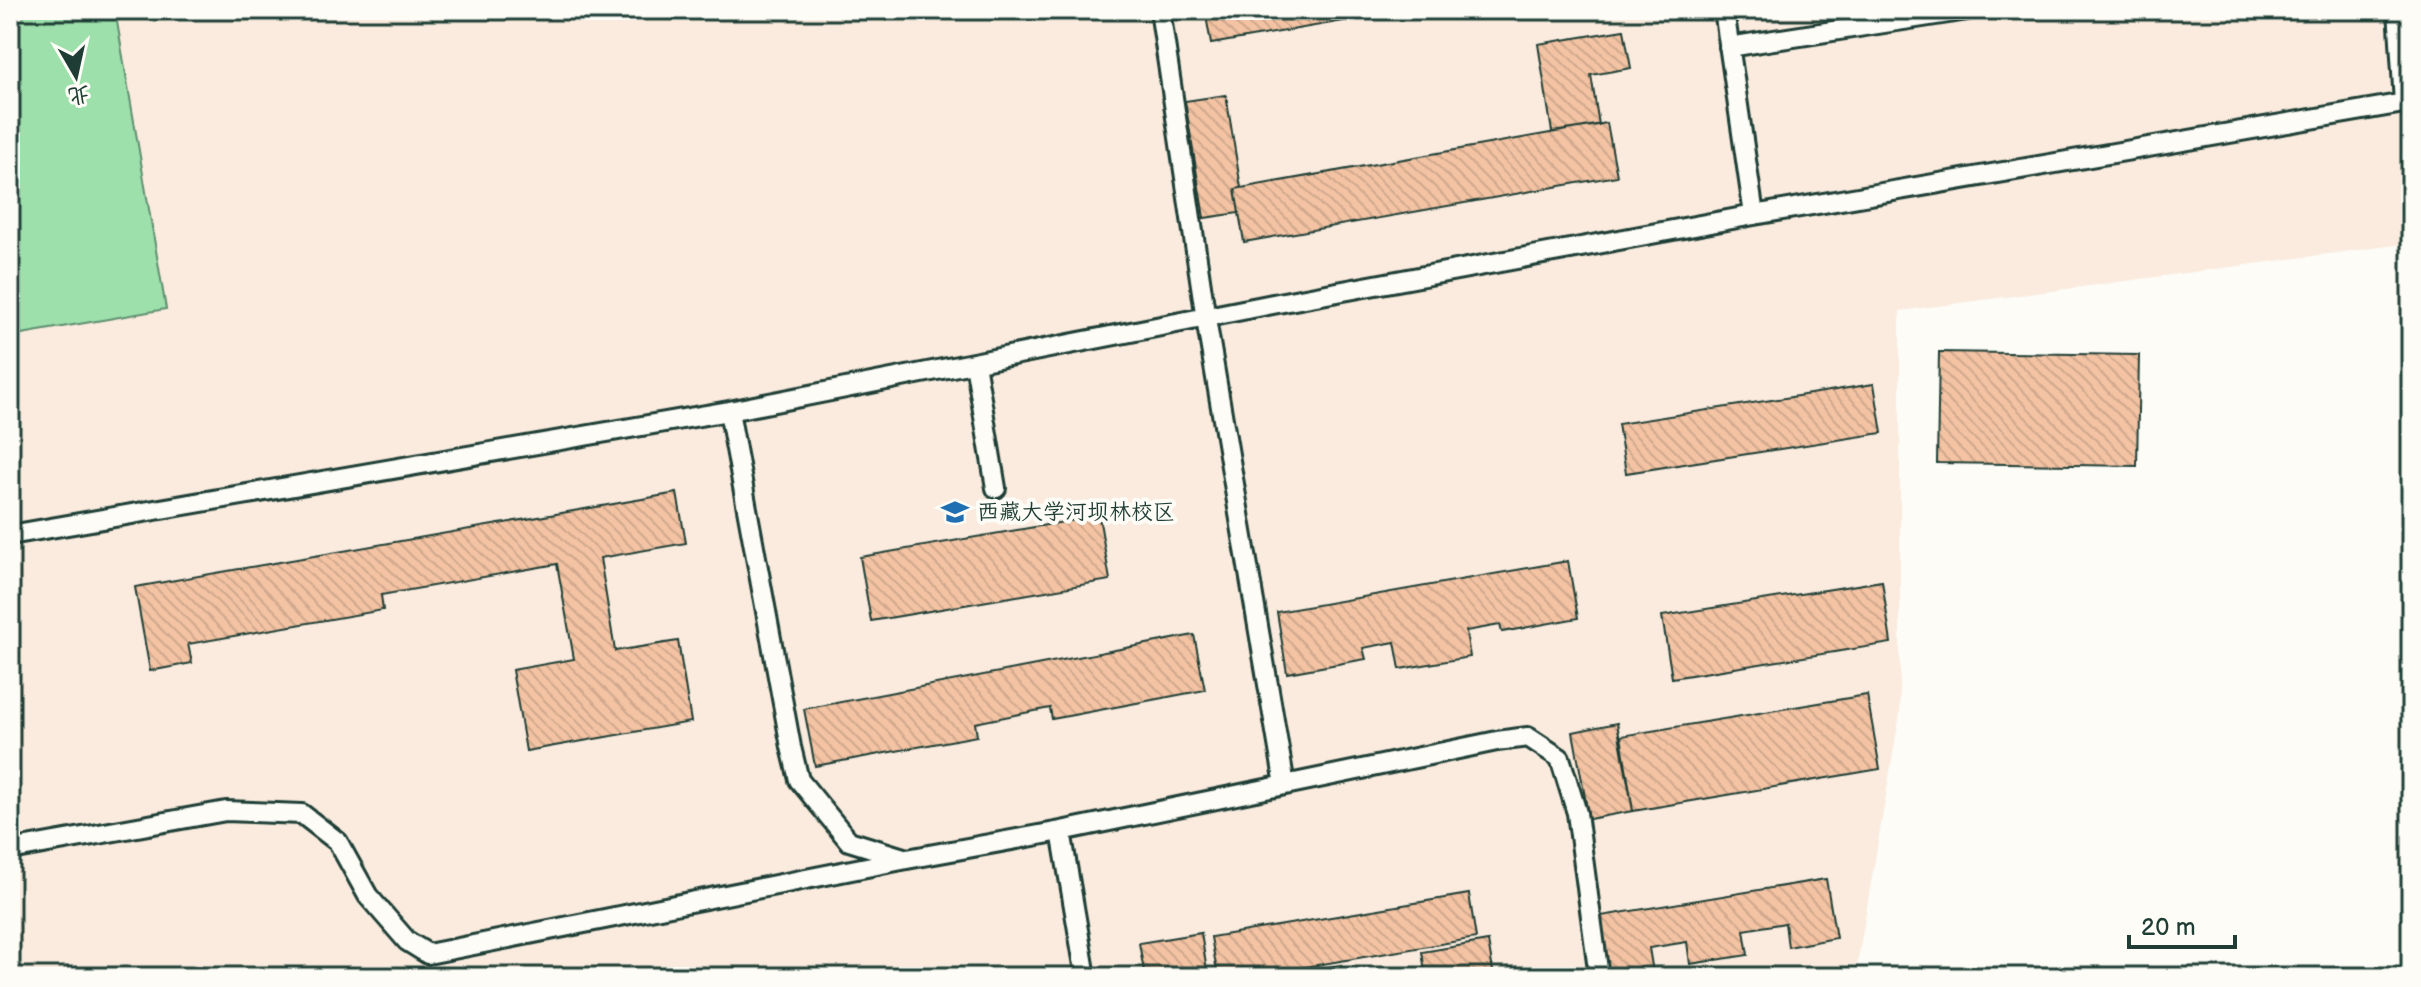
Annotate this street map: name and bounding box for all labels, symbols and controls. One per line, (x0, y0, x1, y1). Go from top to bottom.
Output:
north arrow (36, 36, 116, 116)
text: 北 (66, 79, 92, 109)
school or university icon: 西藏大学河坝林校区 (940, 497, 970, 527)
place label: 西藏大学河坝林校区 (977, 499, 1175, 526)
scale bar (2129, 899, 2235, 949)
text: 20 m (2141, 913, 2196, 942)

